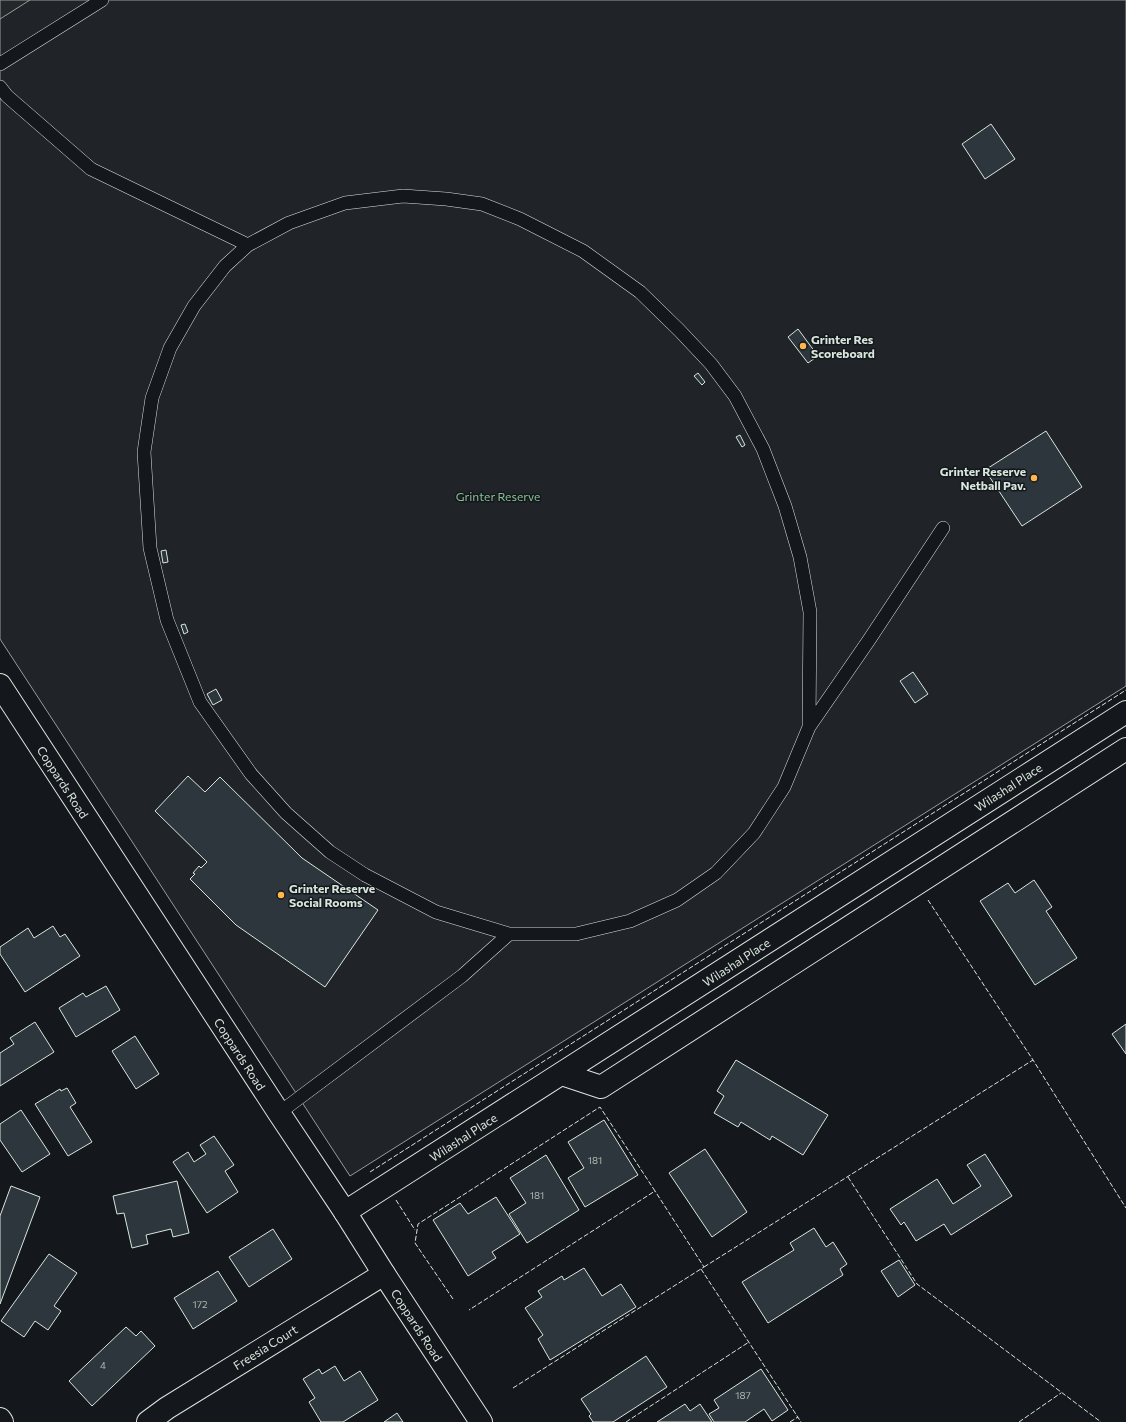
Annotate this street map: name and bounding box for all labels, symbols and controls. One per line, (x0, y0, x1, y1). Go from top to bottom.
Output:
place label: Grinter Res Scoreboard (811, 332, 875, 360)
marker: Grinter Res Scoreboard (798, 341, 808, 351)
place label: Grinter Reserve Netball Pav. (940, 464, 1026, 492)
marker: Grinter Reserve Netball Pav. (1029, 473, 1039, 483)
park label: Grinter Reserve (456, 489, 540, 503)
street label: Coppards Road (34, 743, 92, 821)
street label: Wilashal Place (972, 760, 1044, 814)
place label: Grinter Reserve Social Rooms (289, 881, 375, 909)
marker: Grinter Reserve Social Rooms (276, 890, 286, 900)
street label: Wilashal Place (700, 935, 772, 989)
street label: Coppards Road (211, 1015, 269, 1093)
street label: Wilashal Place (427, 1110, 499, 1164)
house number: 181 (588, 1154, 602, 1166)
house number: 181 (530, 1189, 544, 1201)
street label: Coppards Road (388, 1286, 446, 1364)
house number: 172 (192, 1298, 208, 1310)
street label: Freesia Court (230, 1322, 300, 1372)
house number: 4 (100, 1359, 106, 1371)
house number: 187 (735, 1389, 751, 1401)

